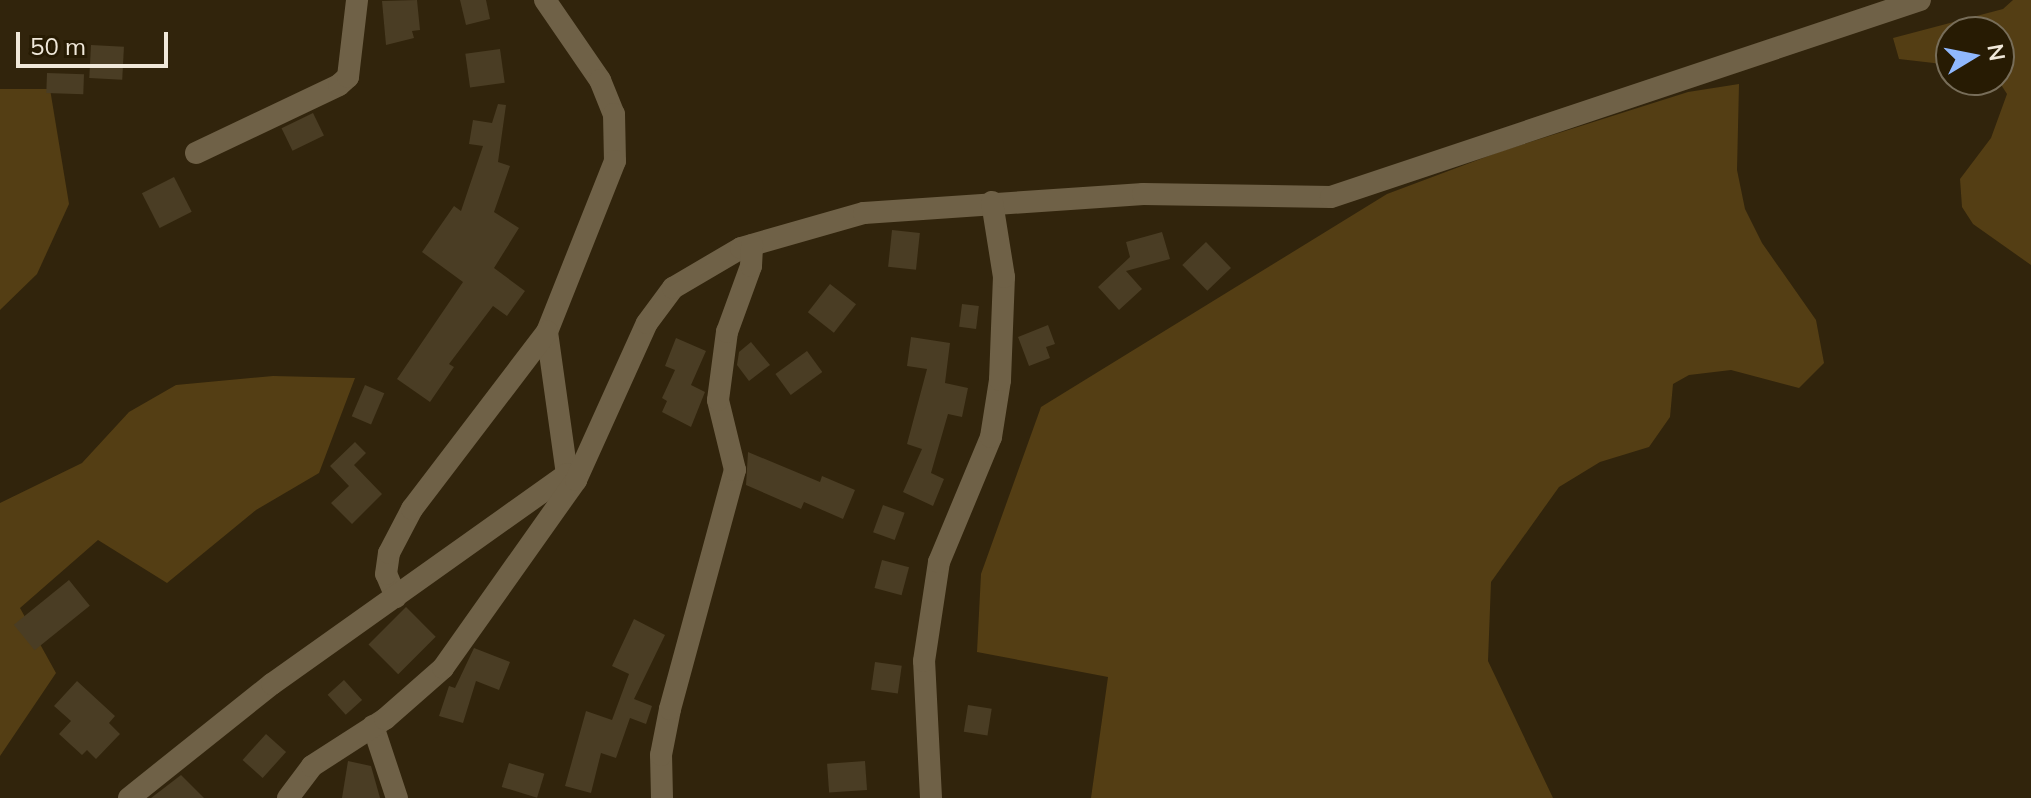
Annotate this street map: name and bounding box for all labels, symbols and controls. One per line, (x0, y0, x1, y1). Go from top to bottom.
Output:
scale bar (20, 16, 172, 66)
north arrow (1935, 16, 2015, 96)
text: 50 m (30, 31, 86, 61)
text: N (1981, 42, 2012, 63)

